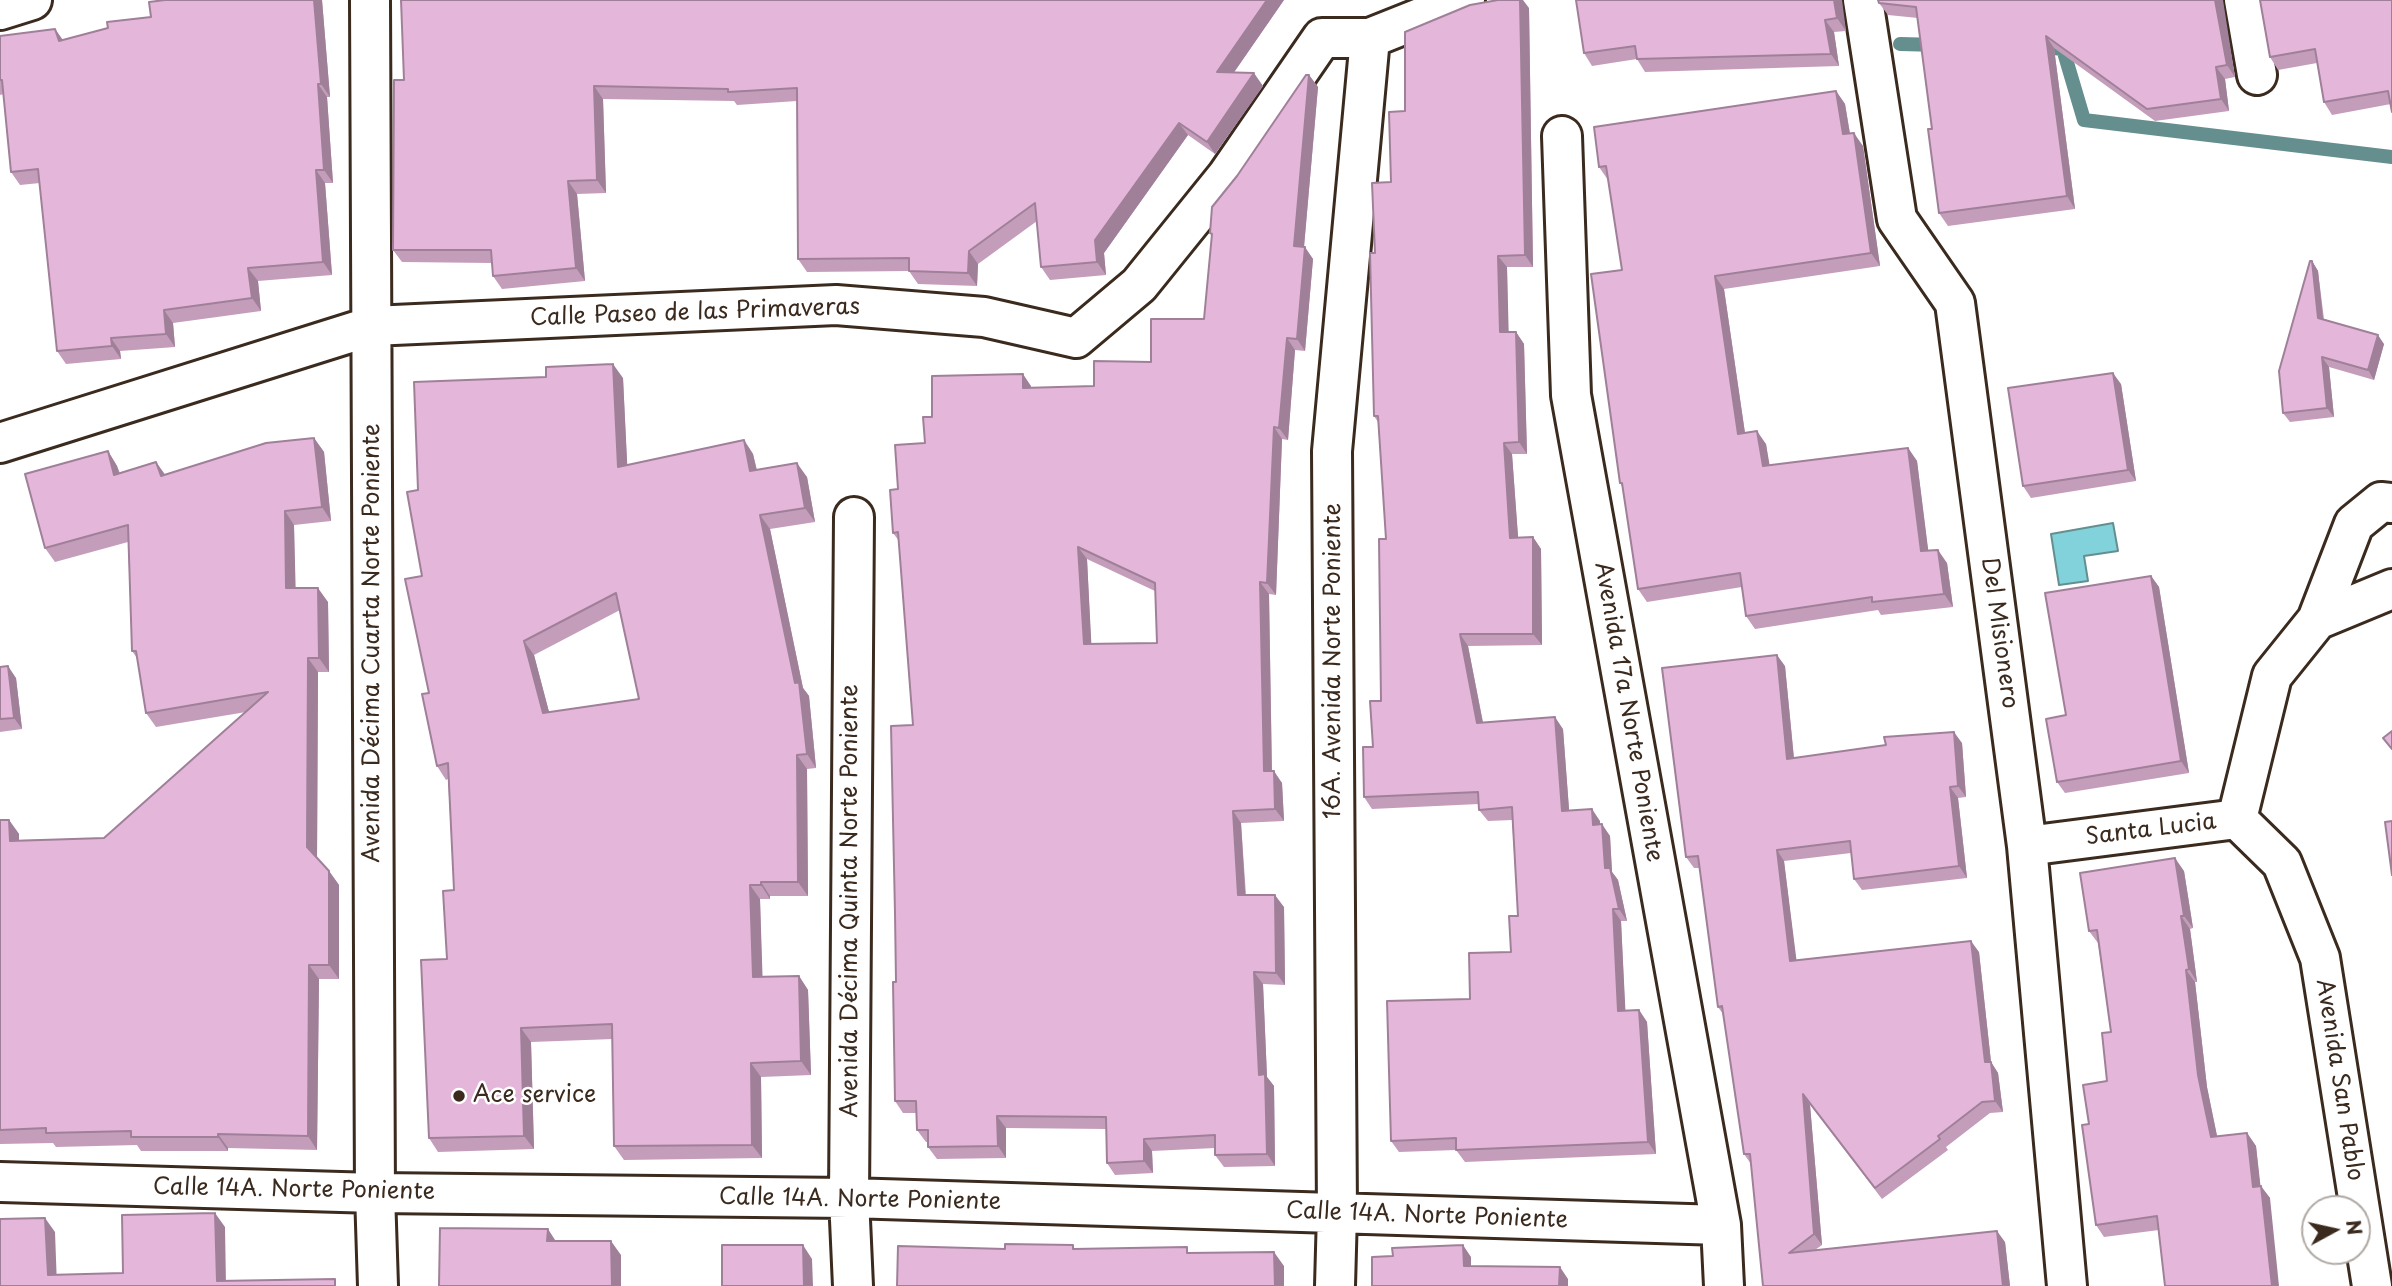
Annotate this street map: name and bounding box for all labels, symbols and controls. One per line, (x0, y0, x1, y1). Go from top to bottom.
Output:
street label: Calle Paseo de las Primaveras (530, 293, 860, 333)
street label: Avenida Décima Cuarta Norte Poniente (359, 423, 387, 863)
street label: 16A. Avenida Norte Poniente (1320, 503, 1348, 819)
street label: Del Misionero (1975, 556, 2023, 710)
street label: Avenida 17a Norte Poniente (1588, 560, 1668, 864)
street label: Avenida Décima Quinta Norte Poniente (837, 684, 865, 1118)
street label: Santa Lucia (2084, 808, 2218, 852)
street label: Avenida San Pablo (2309, 977, 2369, 1183)
place label: Ace service (473, 1082, 596, 1110)
marker: Ace service (451, 1088, 467, 1104)
street label: Calle 14A. Norte Poniente (153, 1174, 435, 1206)
street label: Calle 14A. Norte Poniente (719, 1184, 1001, 1216)
north arrow (2301, 1195, 2371, 1265)
street label: Calle 14A. Norte Poniente (1286, 1197, 1568, 1235)
text: N (2340, 1218, 2370, 1237)

